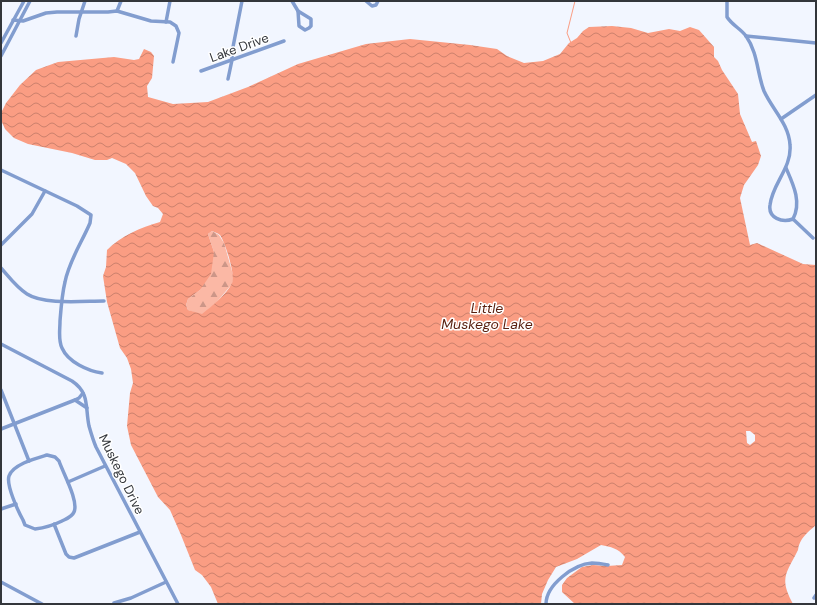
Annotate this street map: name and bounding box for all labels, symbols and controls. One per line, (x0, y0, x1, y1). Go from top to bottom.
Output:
street label: Lake Drive (207, 29, 271, 66)
water label: Little Muskego Lake (441, 299, 533, 333)
street label: Muskego Drive (95, 431, 148, 517)

